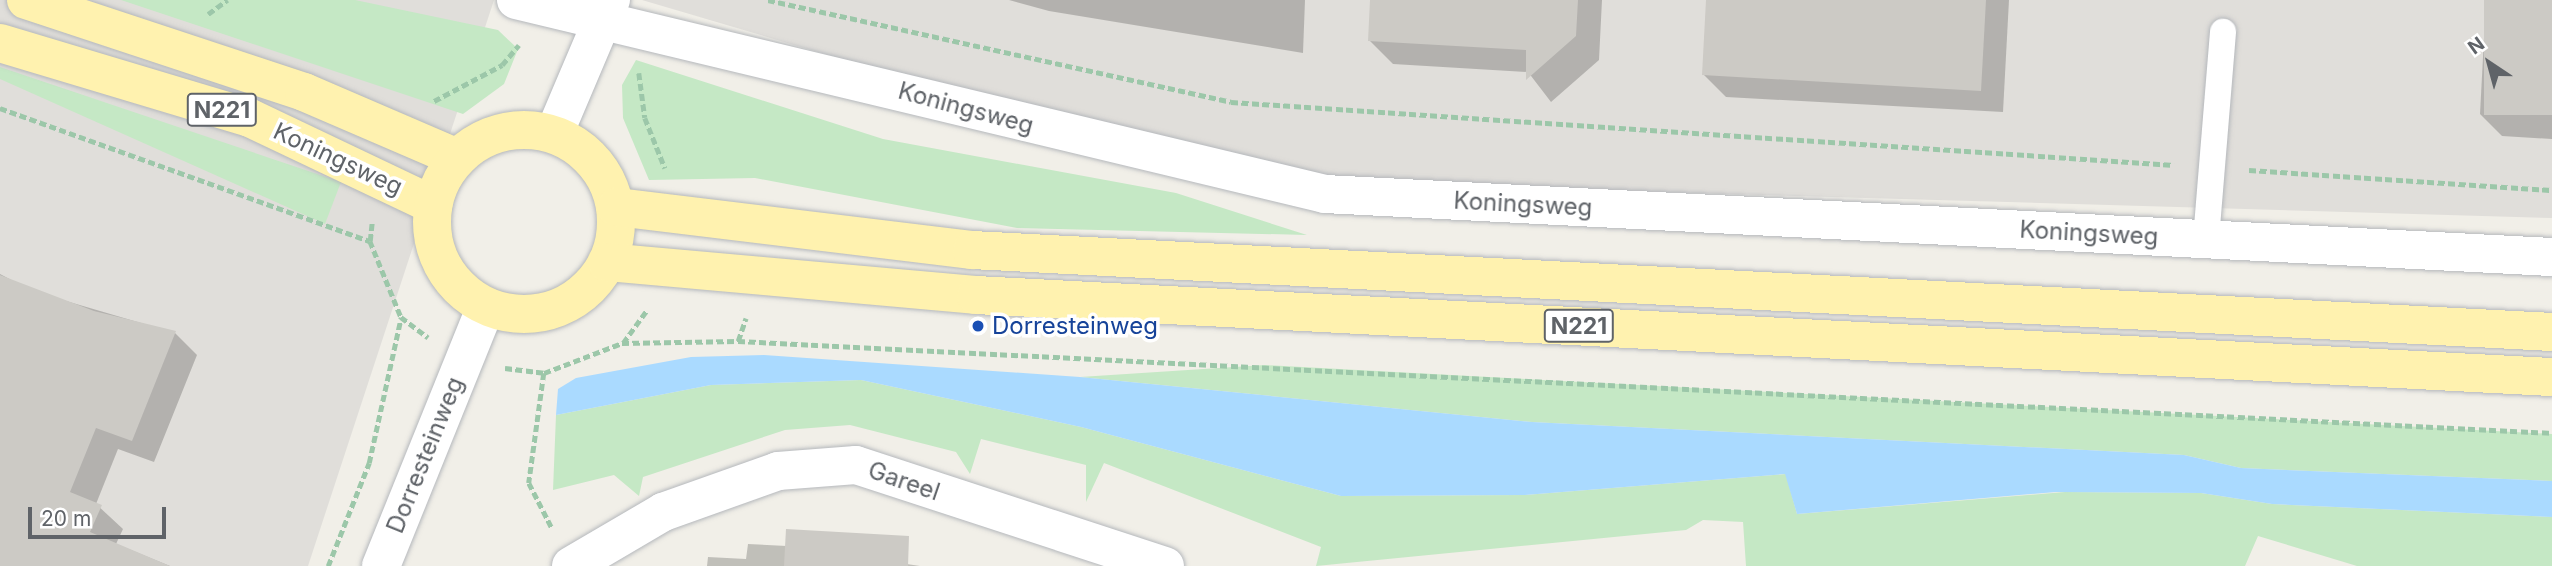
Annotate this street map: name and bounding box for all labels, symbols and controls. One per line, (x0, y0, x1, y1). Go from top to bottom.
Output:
north arrow (2454, 28, 2524, 98)
text: N (2464, 32, 2489, 59)
street label: Koningsweg (895, 76, 1037, 140)
road number: N221 (185, 90, 259, 130)
street label: Koningsweg (269, 117, 407, 201)
street label: Koningsweg (1453, 186, 1593, 222)
street label: Koningsweg (2019, 215, 2159, 251)
road number: N221 (1542, 306, 1616, 346)
place label: Dorresteinweg (992, 312, 1158, 340)
marker: Dorresteinweg (970, 318, 986, 334)
street label: Dorresteinweg (381, 373, 469, 537)
street label: Gareel (864, 455, 944, 507)
scale bar (32, 492, 170, 536)
text: 20 m (41, 506, 91, 531)

